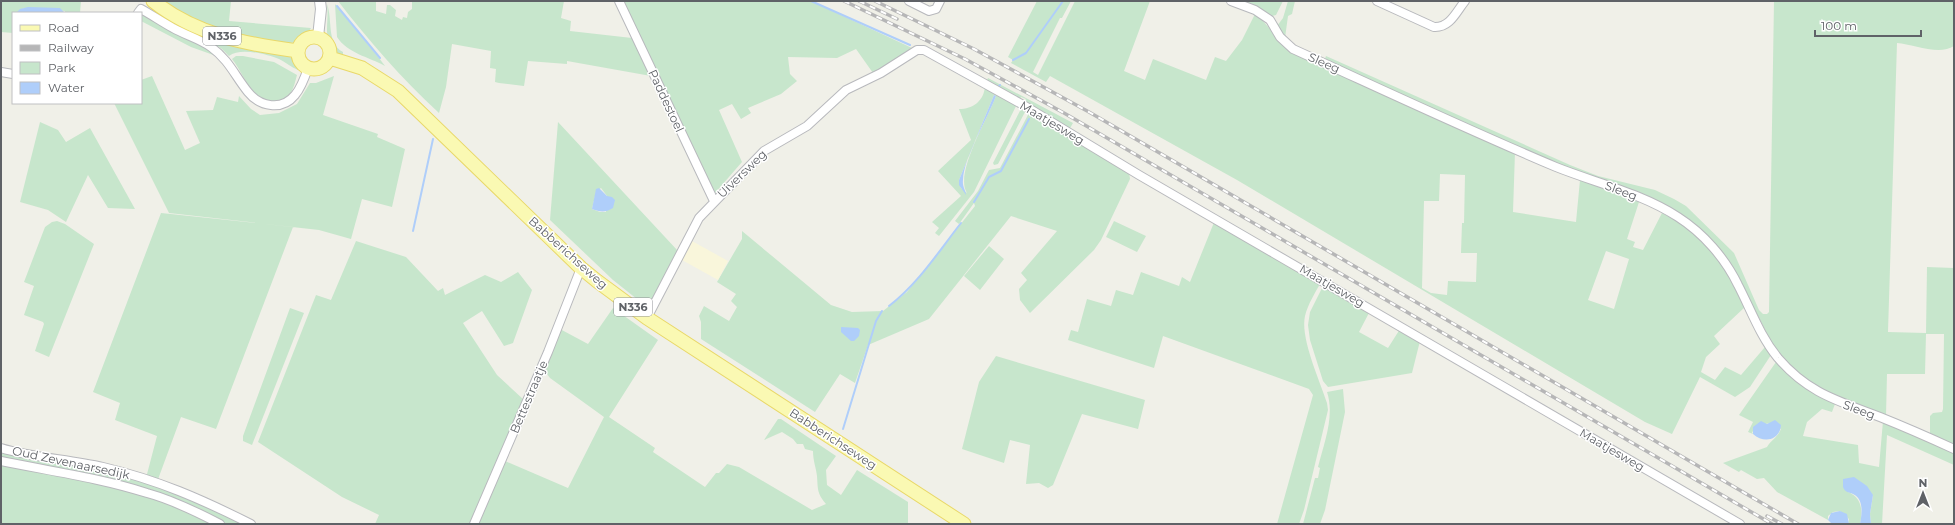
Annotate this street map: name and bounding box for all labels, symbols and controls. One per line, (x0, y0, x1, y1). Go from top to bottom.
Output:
legend (12, 12, 142, 104)
scale bar (1815, 12, 1921, 38)
text: 100 m (1821, 18, 1857, 33)
text: Road (48, 20, 79, 35)
road number: N336 (203, 27, 241, 45)
text: Railway (48, 40, 94, 55)
street label: Sleeg (1306, 49, 1342, 76)
text: Park (48, 60, 76, 75)
street label: Paddestoel (645, 67, 688, 135)
text: Water (48, 80, 85, 95)
street label: Maatjesweg (1017, 97, 1087, 148)
street label: Uiversweg (714, 146, 769, 201)
street label: Sleeg (1603, 178, 1639, 204)
street label: Babberichseweg (526, 213, 611, 292)
street label: Maatjesweg (1297, 261, 1367, 310)
road number: N336 (614, 298, 652, 316)
street label: Bettestraatje (506, 358, 551, 435)
street label: Sleeg (1841, 397, 1877, 422)
street label: Babberichseweg (787, 405, 880, 472)
street label: Maatjesweg (1577, 425, 1647, 474)
street label: Oud Zevenaarsedijk (11, 443, 132, 482)
north arrow (1903, 473, 1943, 513)
text: N (1919, 476, 1927, 490)

